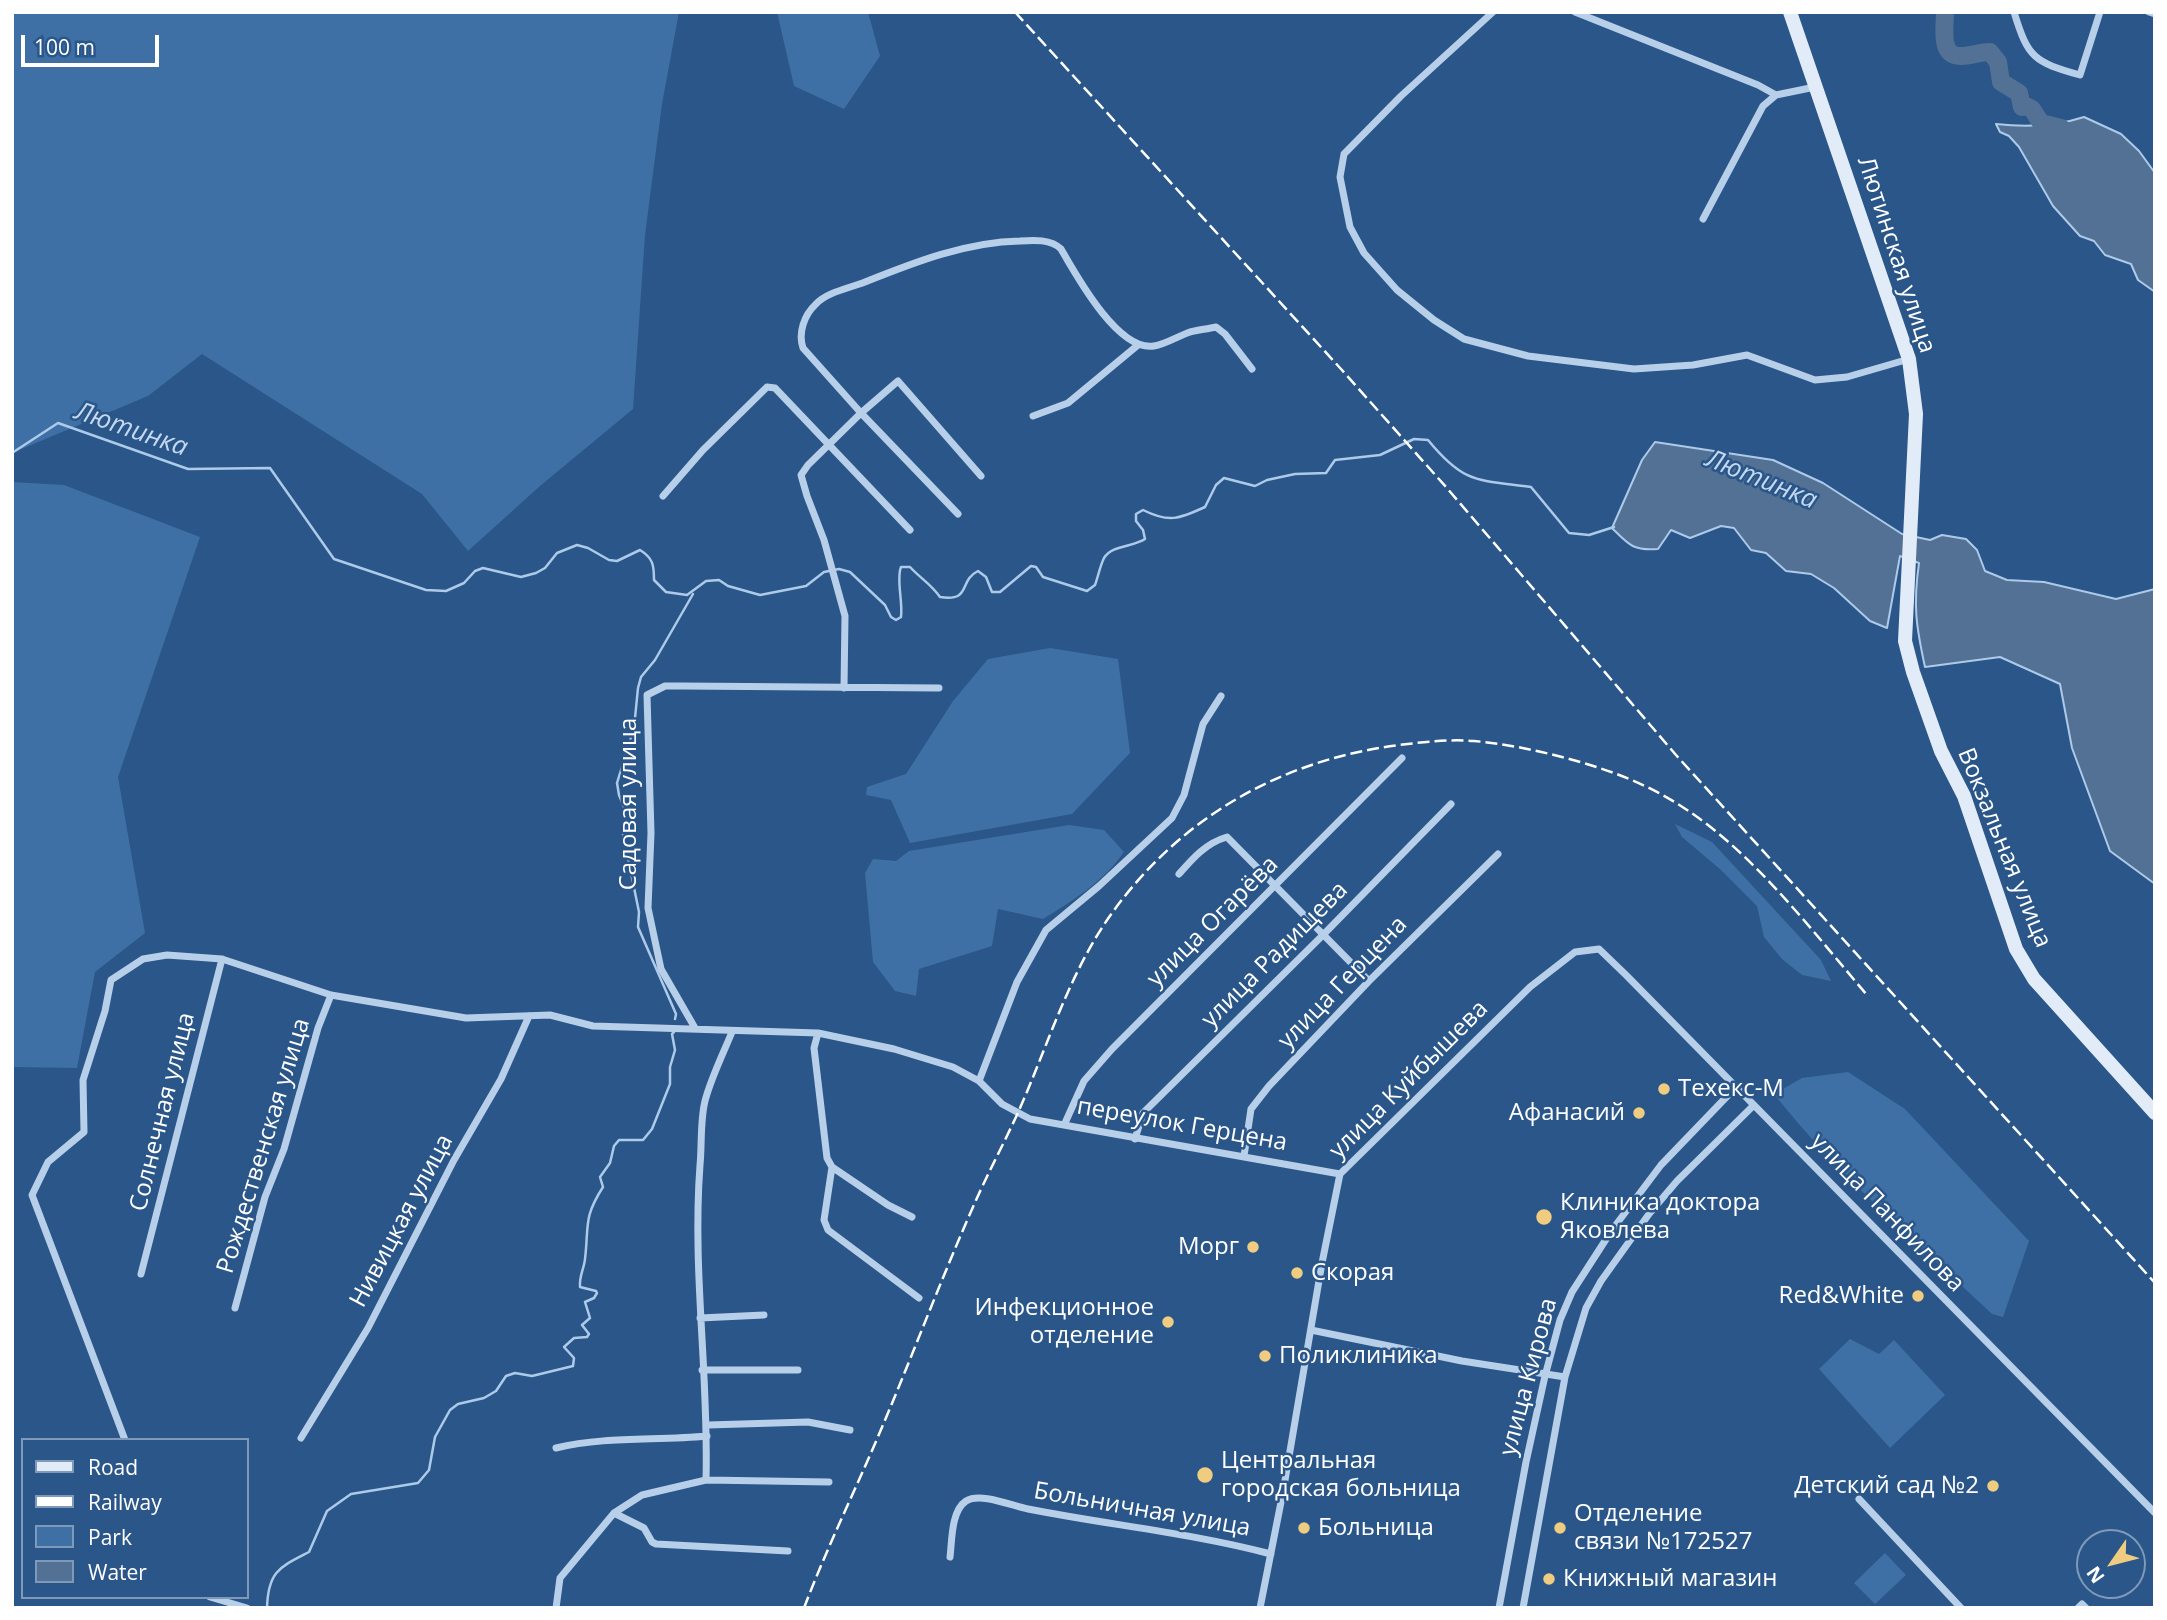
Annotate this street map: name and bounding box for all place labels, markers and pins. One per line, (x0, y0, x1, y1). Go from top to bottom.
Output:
place label: Техекс-М (1678, 1075, 1784, 1103)
marker: Техекс-М (1656, 1081, 1672, 1097)
place label: Афанасий (1509, 1099, 1625, 1127)
marker: Афанасий (1631, 1105, 1647, 1121)
place label: Клиника доктора Яковлева (1560, 1189, 1760, 1245)
marker: Клиника доктора Яковлева (1534, 1207, 1554, 1227)
place label: Морг (1178, 1233, 1239, 1261)
marker: Морг (1245, 1239, 1261, 1255)
place label: Скорая (1311, 1259, 1394, 1287)
marker: Скорая (1289, 1265, 1305, 1281)
place label: Red&White (1779, 1282, 1904, 1310)
marker: Red&White (1910, 1288, 1926, 1304)
place label: Инфекционное отделение (975, 1294, 1154, 1350)
marker: Инфекционное отделение (1160, 1314, 1176, 1330)
place label: Поликлиника (1279, 1342, 1437, 1370)
marker: Поликлиника (1257, 1348, 1273, 1364)
place label: Центральная городская больница (1221, 1447, 1461, 1503)
marker: Центральная городская больница (1195, 1465, 1215, 1485)
place label: Детский сад №2 (1794, 1472, 1979, 1500)
marker: Детский сад №2 (1985, 1478, 2001, 1494)
place label: Отделение связи №172527 (1574, 1500, 1752, 1556)
place label: Больница (1318, 1514, 1434, 1542)
marker: Больница (1296, 1520, 1312, 1536)
marker: Отделение связи №172527 (1552, 1520, 1568, 1536)
place label: Книжный магазин (1563, 1565, 1778, 1593)
marker: Книжный магазин (1541, 1571, 1557, 1587)

